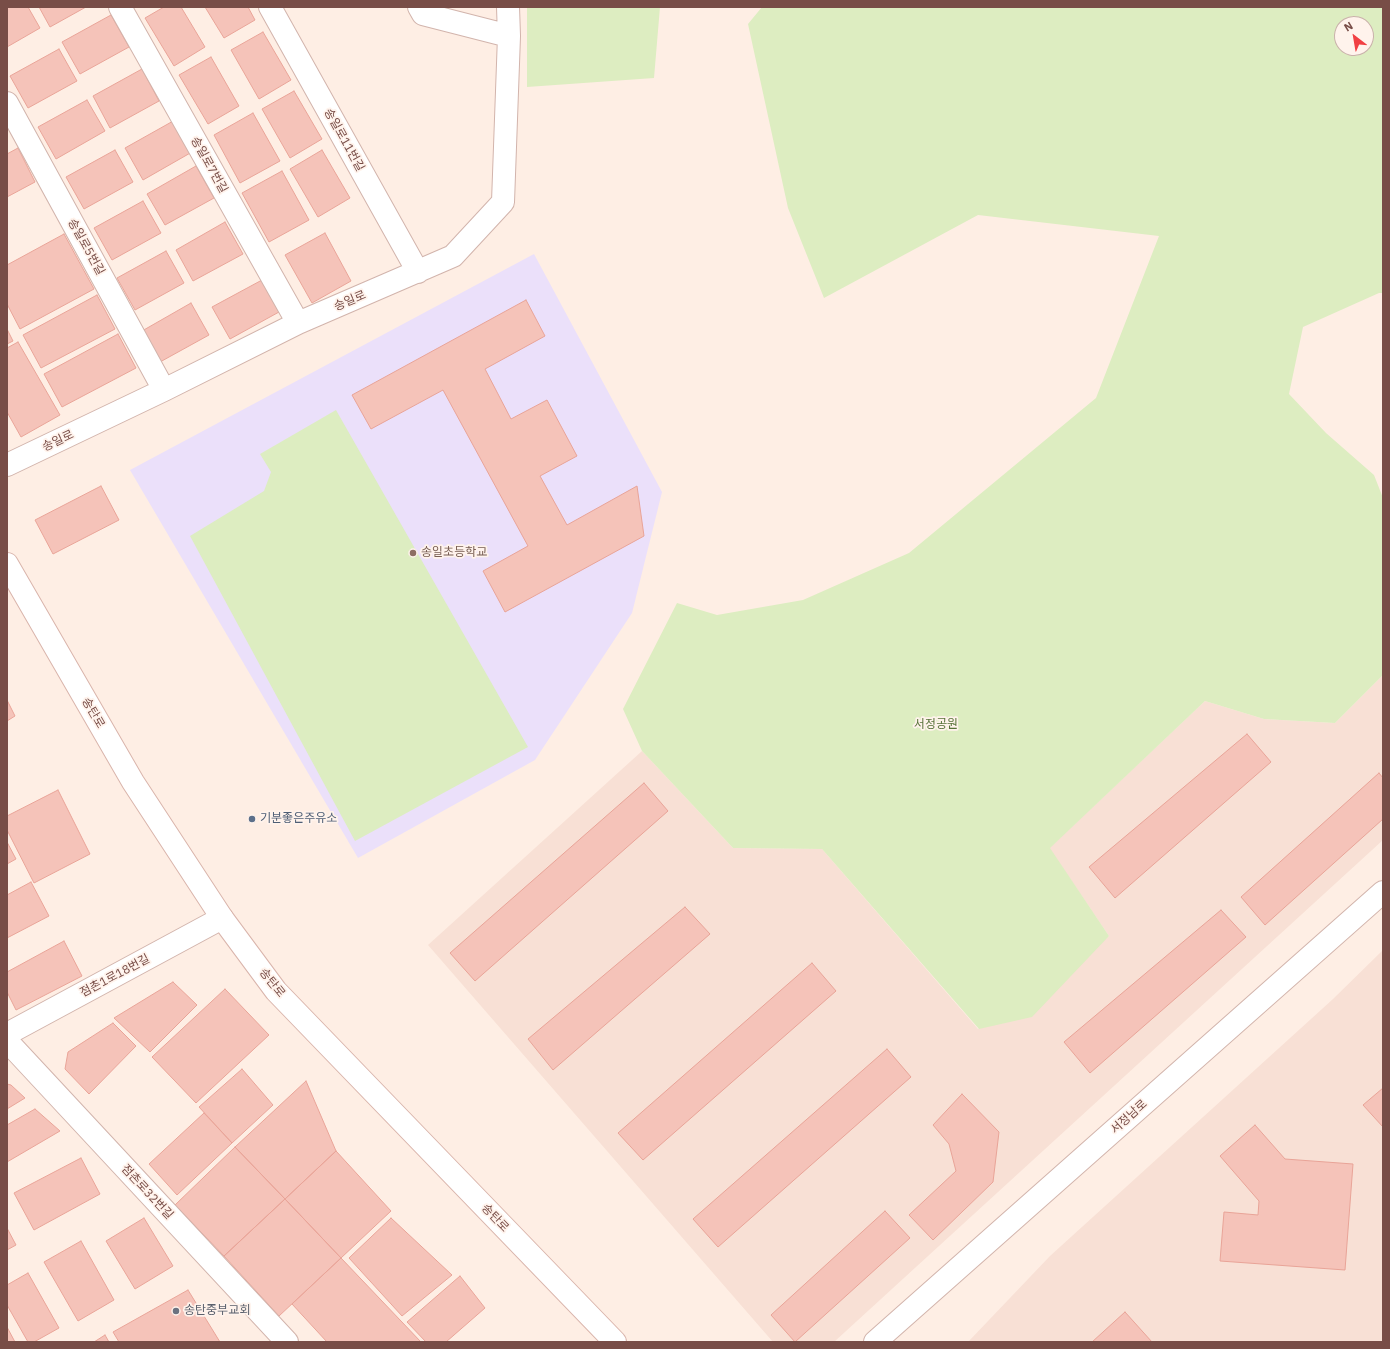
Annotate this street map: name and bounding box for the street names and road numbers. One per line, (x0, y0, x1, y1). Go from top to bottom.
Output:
street label: 송일로11번길 (321, 106, 367, 174)
street label: 송일로7번길 (188, 134, 230, 196)
street label: 송일로5번길 (65, 216, 107, 278)
street label: 송일로 (332, 288, 368, 314)
street label: 송일로 (40, 427, 76, 455)
street label: 송탄로 (78, 695, 108, 731)
street label: 점촌1로18번길 (78, 952, 152, 1000)
street label: 송탄로 (256, 966, 288, 1000)
street label: 서정남로 (1108, 1097, 1150, 1137)
street label: 점촌로32번길 (118, 1162, 176, 1222)
street label: 송탄로 (478, 1201, 512, 1235)

